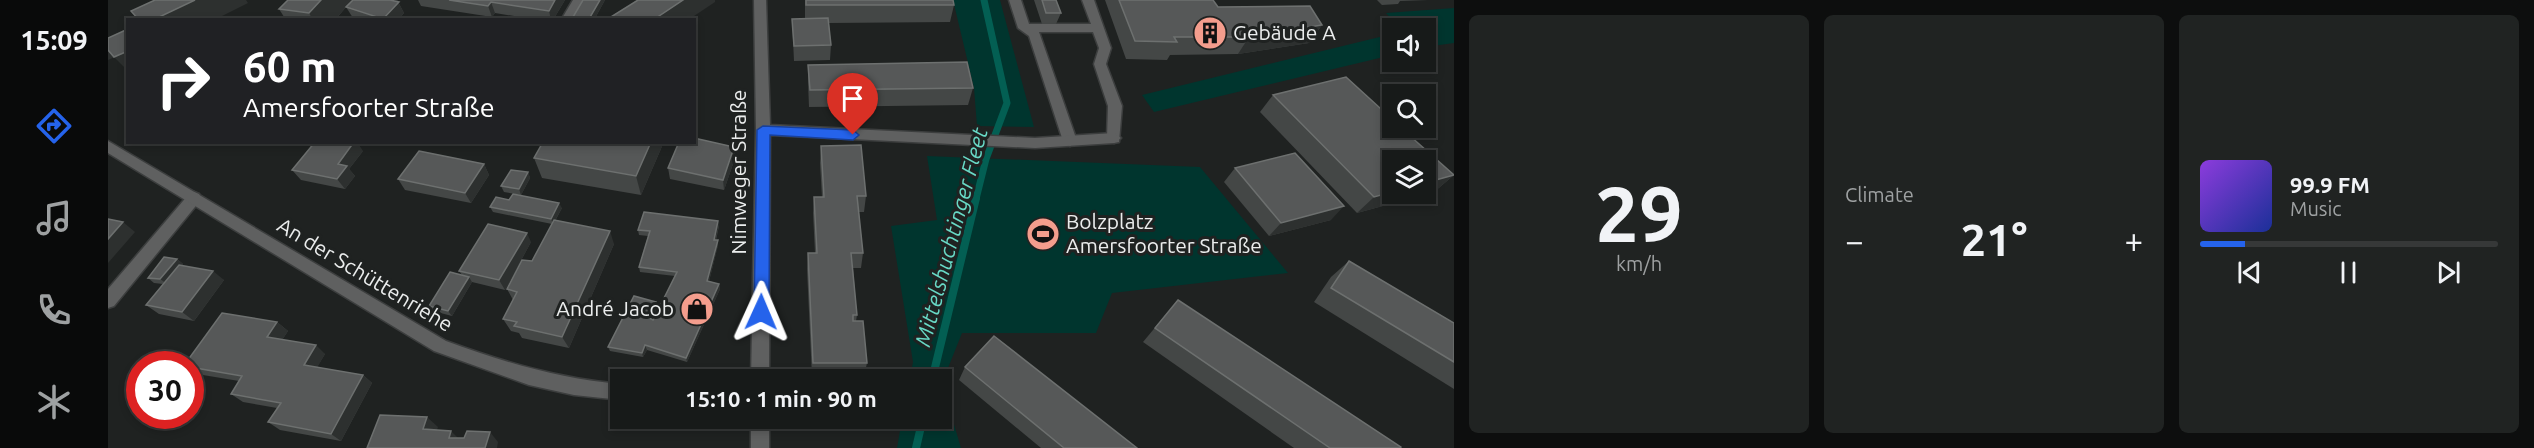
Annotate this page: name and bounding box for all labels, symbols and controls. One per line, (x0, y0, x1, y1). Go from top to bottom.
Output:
building icon: Gebäude A (1192, 15, 1228, 51)
map controls (1382, 18, 1436, 204)
button: sound (1382, 18, 1436, 72)
place label: Gebäude A (1233, 20, 1336, 44)
text: 15:09 (20, 25, 88, 55)
icon: right (144, 42, 222, 120)
text: 60 m (243, 43, 337, 90)
pin (827, 73, 878, 135)
icon: arrive (836, 82, 869, 115)
button: search (1382, 84, 1436, 138)
street label: Nimweger Straße (726, 90, 750, 254)
text: Amersfoorter Straße (243, 92, 495, 122)
icon: directions (33, 105, 75, 147)
water label: Mittelshuchtinger Fleet (909, 124, 992, 349)
button: layers (1382, 150, 1436, 204)
text: 29 (1595, 169, 1683, 257)
text: 99.9 FM (2290, 172, 2370, 197)
text: Climate (1845, 183, 1914, 206)
icon: music (33, 197, 75, 239)
text: Music (2290, 197, 2342, 220)
place label: Bolzplatz Amersfoorter Straße (1066, 209, 1262, 257)
street label: An der Schüttenriehe (274, 212, 457, 336)
text: 21° (1961, 214, 2027, 265)
sports icon: Bolzplatz Amersfoorter Straße (1025, 216, 1061, 252)
text: − (1845, 222, 1864, 259)
text: + (2124, 222, 2143, 259)
text: km/h (1616, 252, 1662, 275)
icon: previous (2233, 256, 2266, 289)
icon: pause (2332, 256, 2365, 289)
icon: next (2432, 256, 2465, 289)
position arrow (729, 280, 793, 344)
icon: phone (33, 289, 75, 331)
shop icon: André Jacob (679, 291, 715, 327)
place label: André Jacob (556, 296, 674, 320)
speed limit sign: 30 (126, 351, 204, 429)
icon: climate (33, 381, 75, 423)
text: 15:10 · 1 min · 90 m (685, 386, 877, 411)

